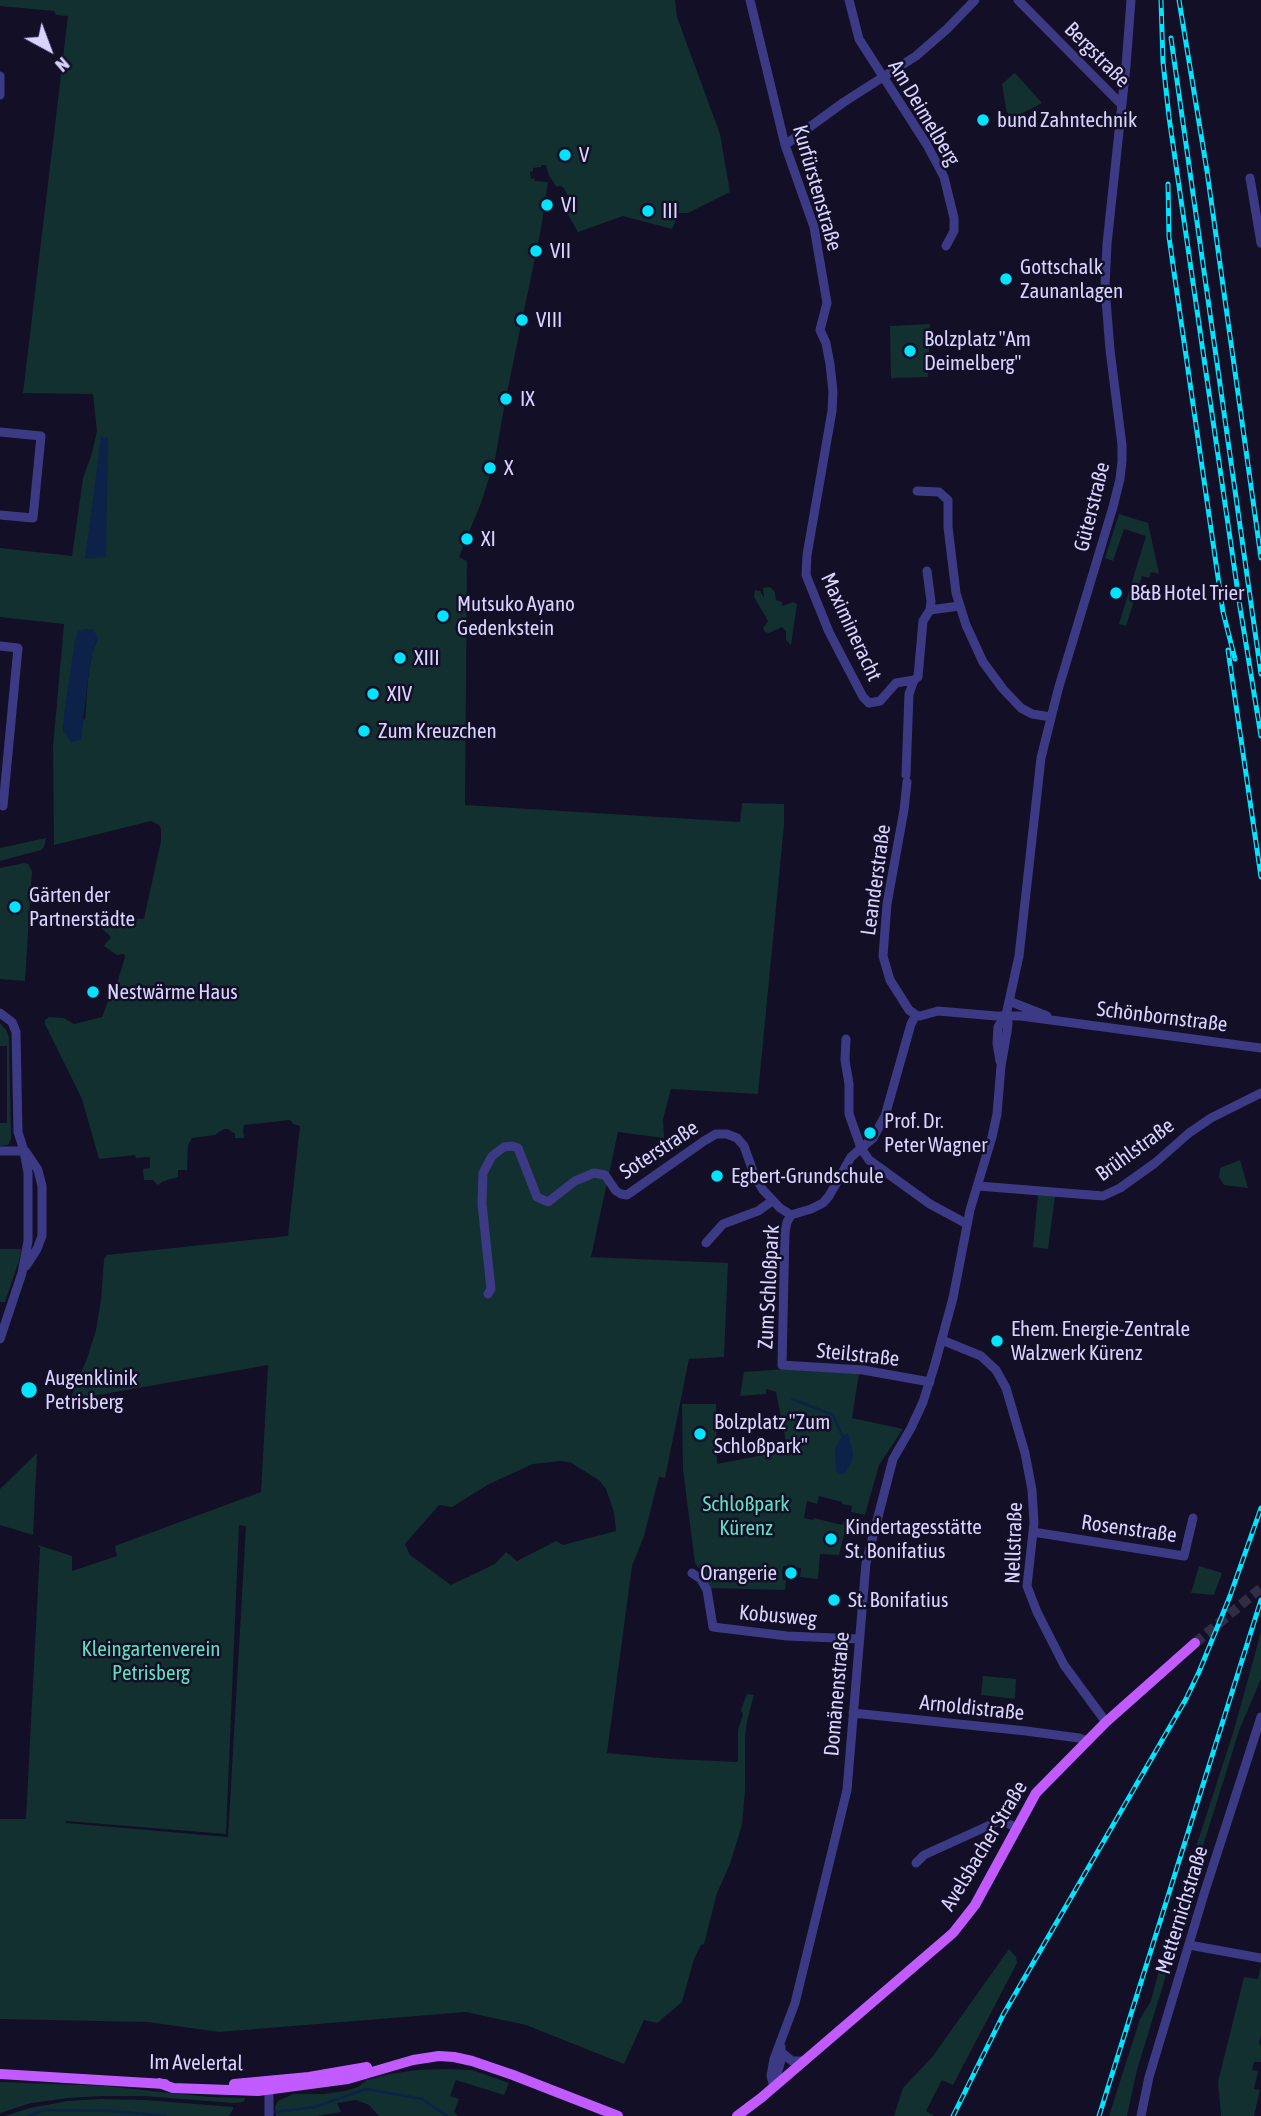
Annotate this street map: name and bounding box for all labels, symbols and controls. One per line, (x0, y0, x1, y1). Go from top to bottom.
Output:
north arrow (14, 14, 84, 84)
street label: Bergstraße (1059, 17, 1135, 93)
text: N (51, 53, 74, 77)
street label: Am Deimelberg (883, 56, 965, 170)
place label: bund Zahntechnik (997, 107, 1137, 133)
marker: bund Zahntechnik (975, 112, 991, 128)
street label: Kurfürstenstraße (787, 122, 847, 254)
place label: V (579, 142, 589, 168)
marker: V (557, 147, 573, 163)
place label: VI (561, 192, 577, 218)
marker: VI (539, 197, 555, 213)
place label: III (662, 198, 678, 224)
marker: III (640, 203, 656, 219)
place label: VII (550, 238, 571, 264)
marker: VII (528, 243, 544, 259)
place label: Gottschalk Zaunanlagen (1020, 254, 1123, 304)
marker: Gottschalk Zaunanlagen (998, 271, 1014, 287)
place label: VIII (536, 307, 562, 333)
marker: VIII (514, 312, 530, 328)
place label: Bolzplatz "Am Deimelberg" (924, 326, 1031, 376)
marker: Bolzplatz "Am Deimelberg" (902, 343, 918, 359)
place label: IX (520, 386, 535, 412)
marker: IX (498, 391, 514, 407)
place label: X (504, 455, 513, 481)
marker: X (482, 460, 498, 476)
street label: Güterstraße (1069, 460, 1115, 554)
place label: XI (481, 526, 496, 552)
marker: XI (459, 531, 475, 547)
street label: Maximineracht (815, 569, 887, 685)
place label: B&B Hotel Trier (1130, 580, 1244, 606)
marker: B&B Hotel Trier (1108, 585, 1124, 601)
place label: Mutsuko Ayano Gedenkstein (457, 591, 575, 641)
marker: Mutsuko Ayano Gedenkstein (435, 608, 451, 624)
place label: XIII (414, 645, 440, 671)
marker: XIII (392, 650, 408, 666)
place label: XIV (387, 681, 412, 707)
marker: XIV (365, 686, 381, 702)
place label: Zum Kreuzchen (378, 718, 497, 744)
marker: Zum Kreuzchen (356, 723, 372, 739)
street label: Leanderstraße (856, 823, 896, 937)
place label: Gärten der Partnerstädte (29, 882, 135, 932)
marker: Gärten der Partnerstädte (7, 899, 23, 915)
place label: Nestwärme Haus (107, 979, 238, 1005)
marker: Nestwärme Haus (85, 984, 101, 1000)
street label: Schönbornstraße (1095, 996, 1229, 1038)
place label: Prof. Dr. Peter Wagner (884, 1108, 987, 1158)
street label: Brühlstraße (1091, 1113, 1179, 1187)
street label: Soterstraße (615, 1115, 703, 1185)
marker: Prof. Dr. Peter Wagner (862, 1125, 878, 1141)
place label: Egbert-Grundschule (731, 1163, 884, 1189)
marker: Egbert-Grundschule (709, 1168, 725, 1184)
street label: Zum Schloßpark (753, 1224, 785, 1350)
place label: Ehem. Energie-Zentrale Walzwerk Kürenz (1011, 1316, 1190, 1366)
marker: Ehem. Energie-Zentrale Walzwerk Kürenz (989, 1333, 1005, 1349)
street label: Steilstraße (815, 1338, 901, 1372)
place label: Augenklinik Petrisberg (45, 1365, 138, 1415)
marker: Augenklinik Petrisberg (19, 1380, 39, 1400)
place label: Bolzplatz "Zum Schloßpark" (714, 1409, 830, 1459)
marker: Bolzplatz "Zum Schloßpark" (692, 1426, 708, 1442)
park label: Schloßpark Kürenz (702, 1491, 790, 1541)
street label: Nellstraße (1000, 1502, 1028, 1584)
street label: Rosenstraße (1080, 1510, 1178, 1548)
place label: Kindertagesstätte St. Bonifatius (845, 1514, 982, 1564)
marker: Kindertagesstätte St. Bonifatius (823, 1531, 839, 1547)
place label: Orangerie (700, 1560, 777, 1586)
marker: Orangerie (783, 1565, 799, 1581)
place label: St. Bonifatius (848, 1587, 948, 1613)
marker: St. Bonifatius (826, 1592, 842, 1608)
street label: Kobusweg (738, 1600, 818, 1632)
street label: Domänenstraße (819, 1631, 855, 1757)
park label: Kleingartenverein Petrisberg (82, 1636, 220, 1686)
street label: Arnoldistraße (918, 1690, 1026, 1726)
street label: Avelsbacher Straße (935, 1776, 1033, 1916)
street label: Metternichstraße (1151, 1843, 1213, 1977)
street label: Im Avelertal (149, 2050, 243, 2076)

